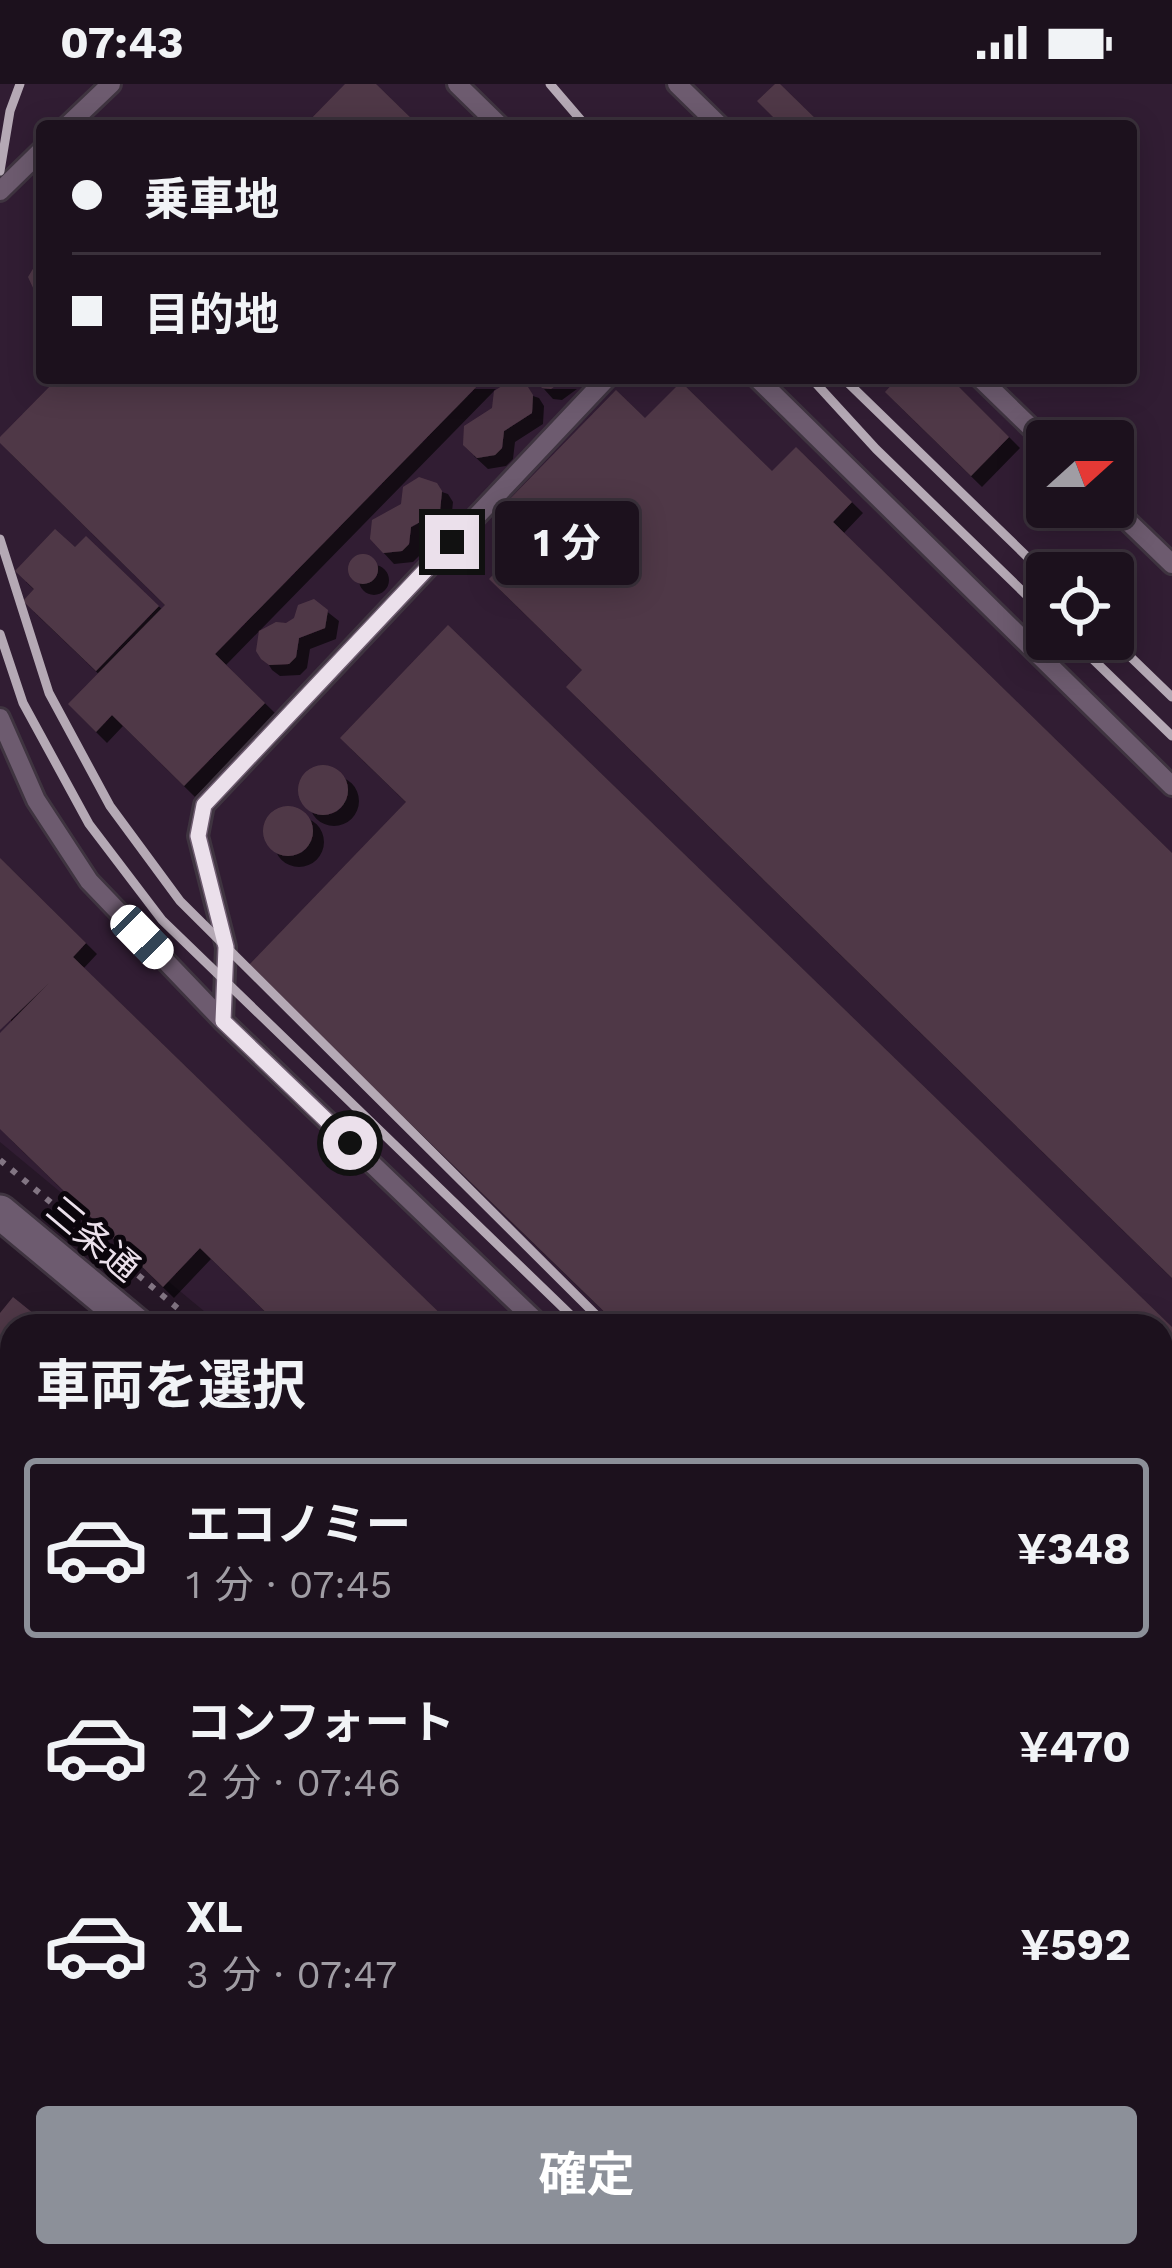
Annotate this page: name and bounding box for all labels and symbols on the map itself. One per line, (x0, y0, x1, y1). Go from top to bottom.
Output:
north arrow (1026, 420, 1134, 528)
callout: 1 分 (494, 500, 638, 584)
route end (425, 515, 479, 569)
car (104, 899, 180, 975)
route start (323, 1116, 377, 1170)
street label: 三条通 (38, 1188, 148, 1290)

